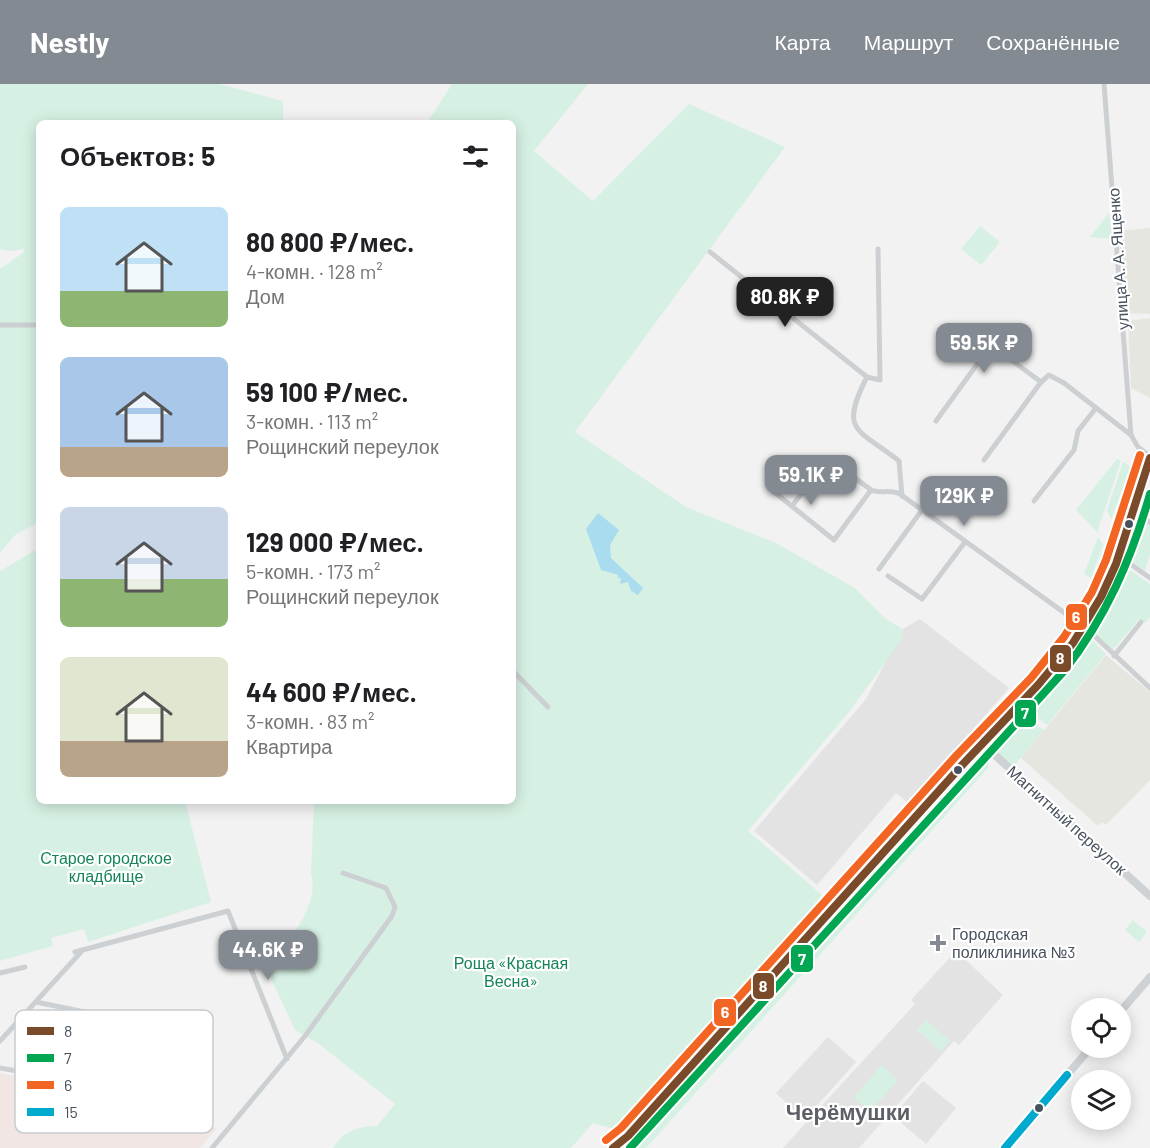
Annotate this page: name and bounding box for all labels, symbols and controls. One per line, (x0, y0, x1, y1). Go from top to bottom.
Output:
text: Nestly (30, 25, 109, 59)
text: Карта (775, 29, 831, 54)
text: Маршрут (864, 29, 953, 54)
text: Сохранённые (986, 29, 1120, 54)
text: Объектов: 5 (60, 140, 215, 171)
icon: filters (459, 140, 492, 173)
street label: улица А. А. Ященко (1103, 187, 1132, 331)
text: 80 800 ₽/мес. (246, 226, 414, 257)
icon: home (108, 231, 180, 303)
text: 4-комн. · 128 m² (246, 259, 383, 283)
pin: 80.8K ₽ (730, 277, 840, 328)
text: Дом (246, 284, 285, 308)
text: 80.8K ₽ (751, 284, 819, 308)
pin: 59.5K ₽ (929, 323, 1039, 374)
text: 59.5K ₽ (950, 330, 1018, 354)
text: 59 100 ₽/мес. (246, 376, 408, 407)
icon: home (108, 381, 180, 453)
text: 3-комн. · 113 m² (246, 409, 378, 433)
text: Рощинский переулок (246, 434, 439, 458)
pin: 59.1K ₽ (756, 455, 866, 506)
text: 59.1K ₽ (779, 462, 843, 486)
pin: 129K ₽ (915, 476, 1013, 527)
text: 129K ₽ (934, 483, 994, 507)
unlabelled marker (1123, 518, 1135, 530)
text: 129 000 ₽/мес. (246, 526, 424, 557)
icon: home (108, 531, 180, 603)
text: 5-комн. · 173 m² (246, 559, 381, 583)
text: Рощинский переулок (246, 584, 439, 608)
line badge: 6 (1065, 603, 1088, 631)
text: 6 (1072, 607, 1081, 626)
line badge: 8 (1049, 644, 1072, 673)
text: 8 (1056, 648, 1065, 667)
text: 44 600 ₽/мес. (246, 676, 417, 707)
icon: home (108, 681, 180, 753)
line badge: 7 (1014, 699, 1037, 728)
text: 7 (1021, 703, 1029, 722)
text: 3-комн. · 83 m² (246, 709, 375, 733)
text: Квартира (246, 734, 332, 758)
street label: Магнитный переулок (1004, 761, 1132, 879)
unlabelled marker (952, 764, 964, 776)
park label: Старое городское кладбище (40, 848, 172, 885)
place label: Городская поликлиника №3 (952, 924, 1076, 961)
pin: 44.6K ₽ (213, 930, 323, 981)
marker: Городская поликлиника №3 (929, 934, 947, 952)
text: 44.6K ₽ (233, 937, 303, 961)
line badge: 7 (790, 944, 814, 973)
text: 7 (798, 949, 806, 968)
park label: Роща «Красная Весна» (454, 953, 568, 990)
line badge: 8 (752, 972, 775, 1000)
text: 8 (759, 976, 768, 995)
line badge: 6 (713, 998, 737, 1027)
map controls (1071, 998, 1131, 1130)
button: locate (1071, 998, 1131, 1058)
text: 6 (721, 1002, 730, 1021)
legend (15, 1010, 213, 1133)
text: 8 (64, 1021, 72, 1040)
text: 7 (64, 1048, 72, 1067)
button: layers (1071, 1070, 1131, 1130)
text: 6 (64, 1075, 72, 1094)
district label: Черёмушки (786, 1098, 910, 1125)
text: 15 (64, 1102, 78, 1121)
unlabelled marker (1033, 1102, 1045, 1114)

